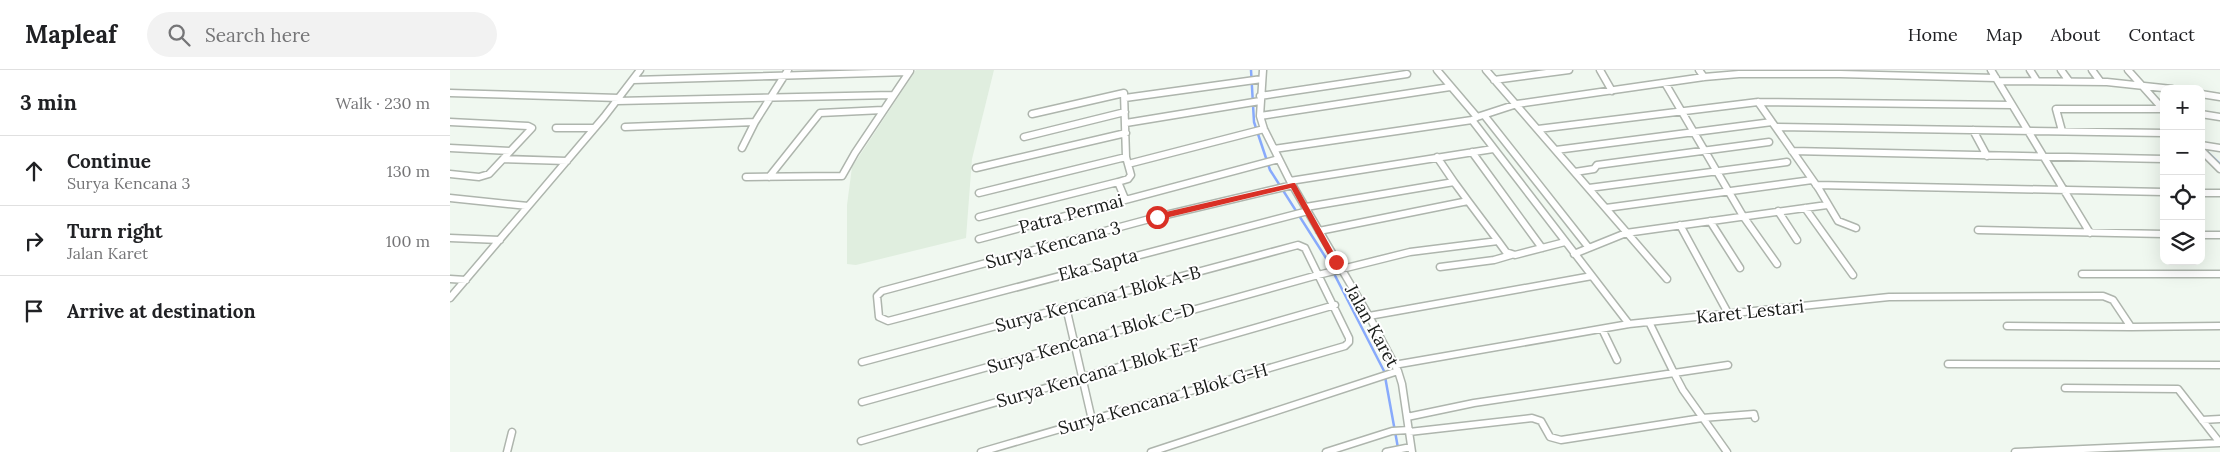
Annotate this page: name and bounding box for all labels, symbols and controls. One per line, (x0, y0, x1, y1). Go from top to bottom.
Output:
search box (147, 12, 497, 57)
text: Mapleaf (25, 19, 117, 50)
icon: search (165, 21, 193, 49)
text: Search here (205, 23, 310, 47)
text: Home (1908, 23, 1958, 46)
text: Map (1986, 23, 2022, 46)
text: About (2050, 23, 2100, 46)
text: Contact (2128, 23, 2195, 46)
map controls (2160, 85, 2205, 265)
button: + (2160, 85, 2205, 130)
text: 3 min (20, 89, 77, 116)
text: Walk · 230 m (335, 93, 430, 113)
button: − (2160, 130, 2205, 175)
text: Continue (67, 149, 151, 173)
icon: ahead (20, 157, 48, 185)
text: 130 m (387, 161, 430, 181)
text: Surya Kencana 3 (67, 173, 191, 193)
button: locate (2160, 175, 2205, 220)
street label: Patra Permai (1016, 189, 1126, 239)
route start (1146, 206, 1169, 229)
street label: Surya Kencana 3 (983, 215, 1123, 274)
text: Turn right (67, 219, 163, 243)
button: layers (2160, 220, 2205, 265)
icon: right (20, 227, 48, 255)
text: 100 m (386, 231, 430, 251)
text: Jalan Karet (67, 243, 148, 263)
street label: Eka Sapta (1056, 243, 1140, 286)
route end (1325, 251, 1348, 274)
street label: Surya Kencana 1 Blok A-B (993, 260, 1203, 337)
street label: Jalan Karet (1340, 279, 1405, 371)
street label: Karet Lestari (1695, 294, 1805, 329)
icon: arrive (20, 297, 48, 325)
street label: Surya Kencana 1 Blok C-D (984, 297, 1197, 378)
text: Arrive at destination (67, 299, 256, 323)
street label: Surya Kencana 1 Blok E-F (994, 332, 1202, 413)
street label: Surya Kencana 1 Blok G-H (1055, 358, 1271, 440)

